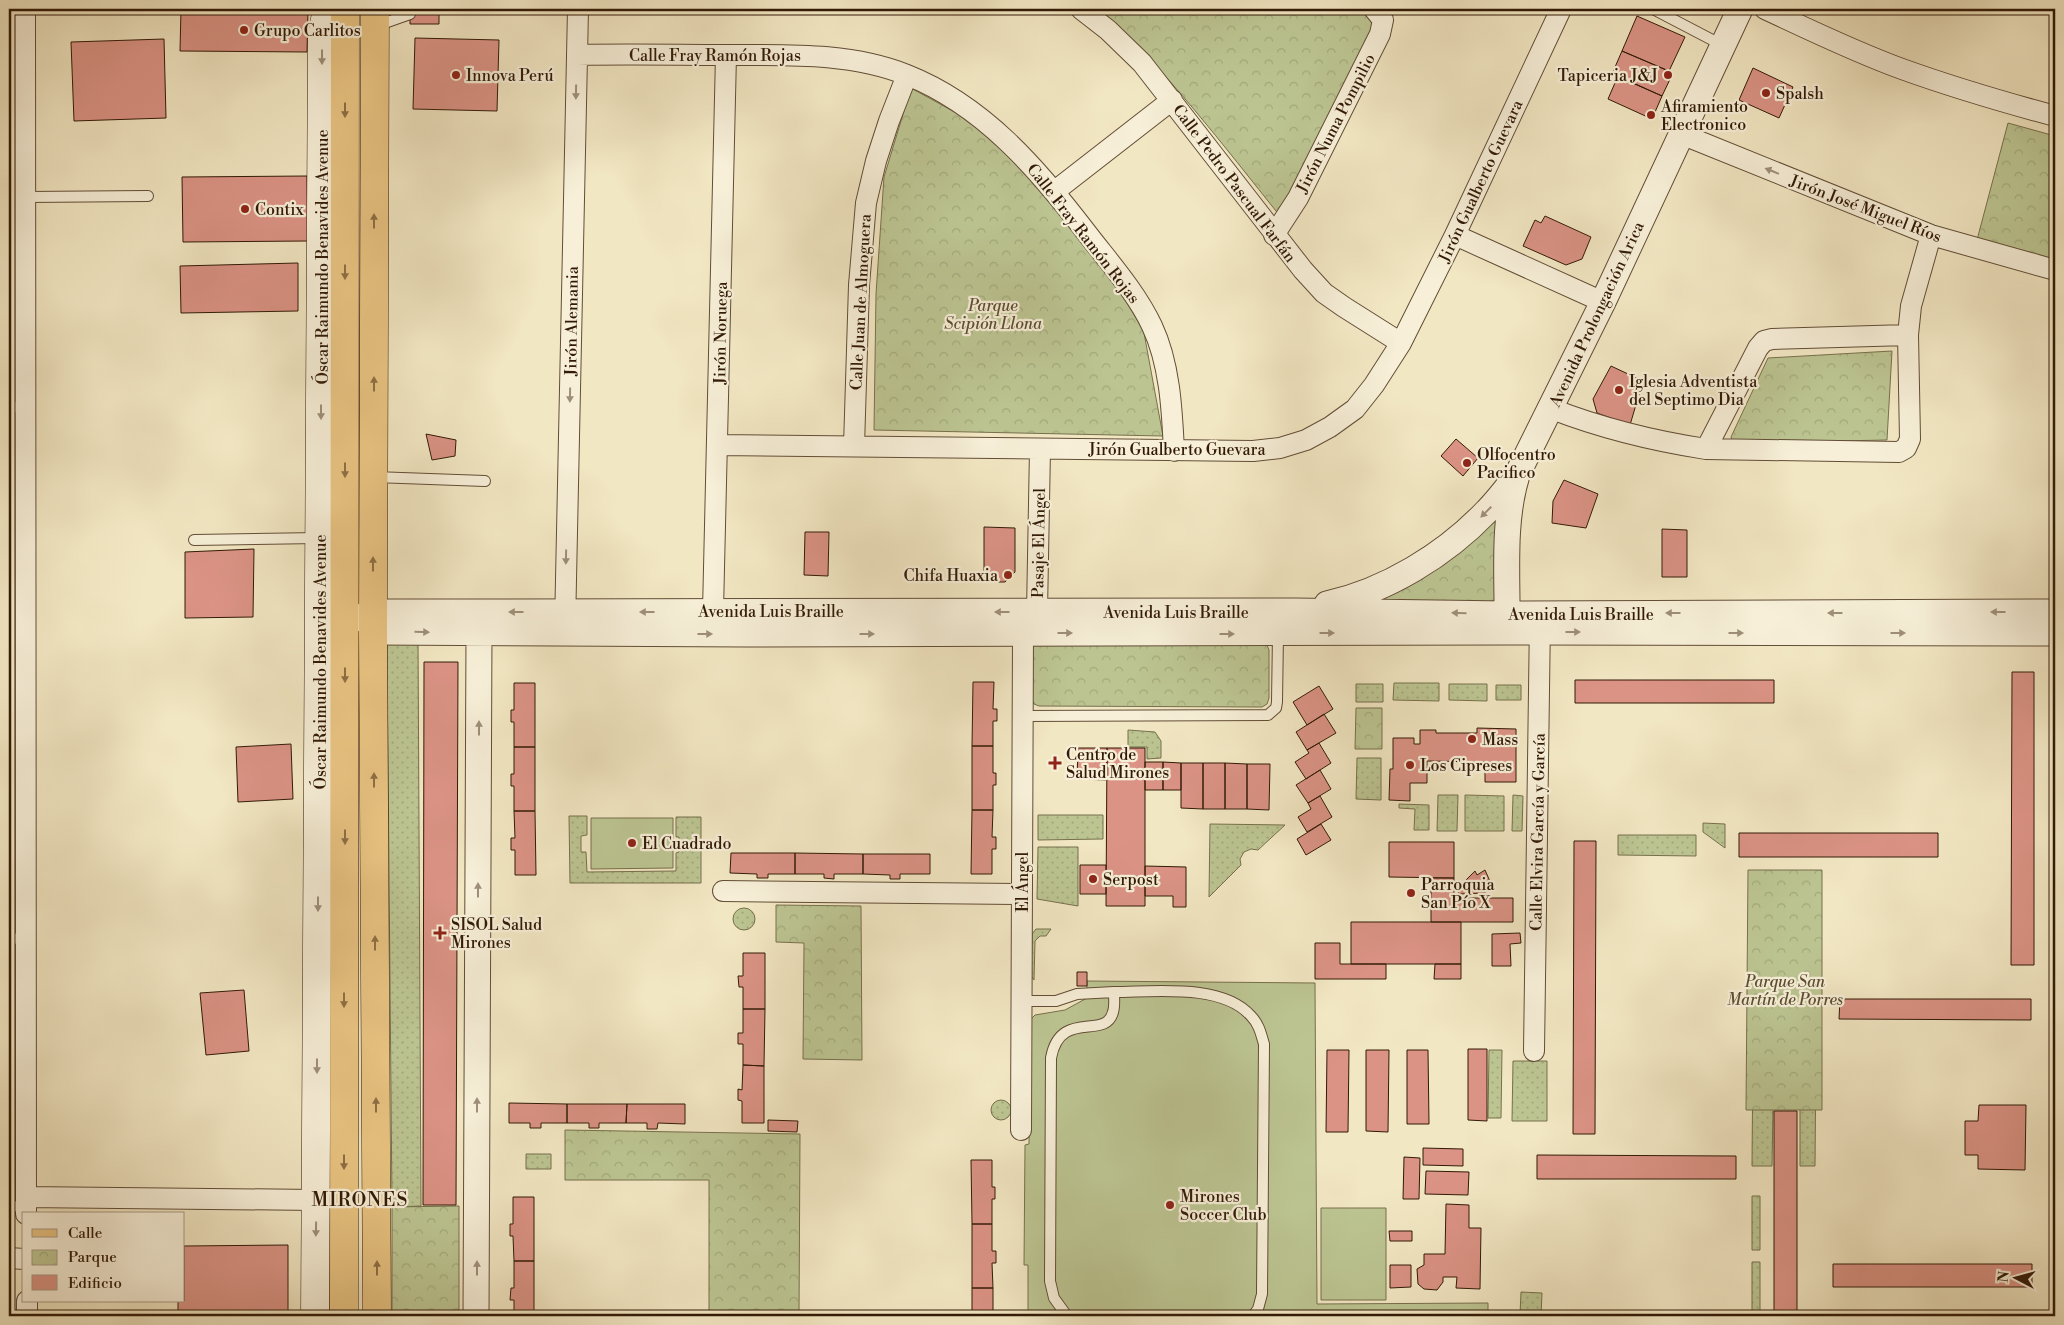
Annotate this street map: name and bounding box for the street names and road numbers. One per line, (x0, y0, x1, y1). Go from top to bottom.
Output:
street label: Calle Fray Ramón Rojas (629, 46, 801, 66)
street label: Jirón Numa Pompilio (1292, 50, 1380, 197)
street label: Jirón Gualberto Guevara (1434, 96, 1528, 267)
street label: Calle Pedro Pascual Farfán (1168, 101, 1301, 267)
street label: Óscar Raimundo Benavides Avenue (311, 129, 333, 385)
street label: Calle Fray Ramón Rojas (1022, 160, 1144, 307)
street label: Jirón José Miguel Ríos (1786, 170, 1944, 247)
street label: Calle Juan de Almoguera (846, 213, 876, 391)
street label: Avenida Prolongación Arica (1545, 218, 1649, 411)
street label: Jirón Alemania (561, 265, 583, 377)
street label: Jirón Noruega (710, 281, 732, 386)
street label: Jirón Gualberto Guevara (1087, 440, 1266, 460)
street label: Pasaje El Ángel (1026, 487, 1050, 598)
street label: Óscar Raimundo Benavides Avenue (309, 534, 331, 790)
street label: Avenida Luis Braille (697, 602, 844, 622)
street label: Avenida Luis Braille (1102, 603, 1249, 623)
street label: Avenida Luis Braille (1507, 605, 1654, 625)
street label: Calle Elvira García y García (1526, 732, 1550, 931)
street label: El Ángel (1011, 851, 1033, 912)

